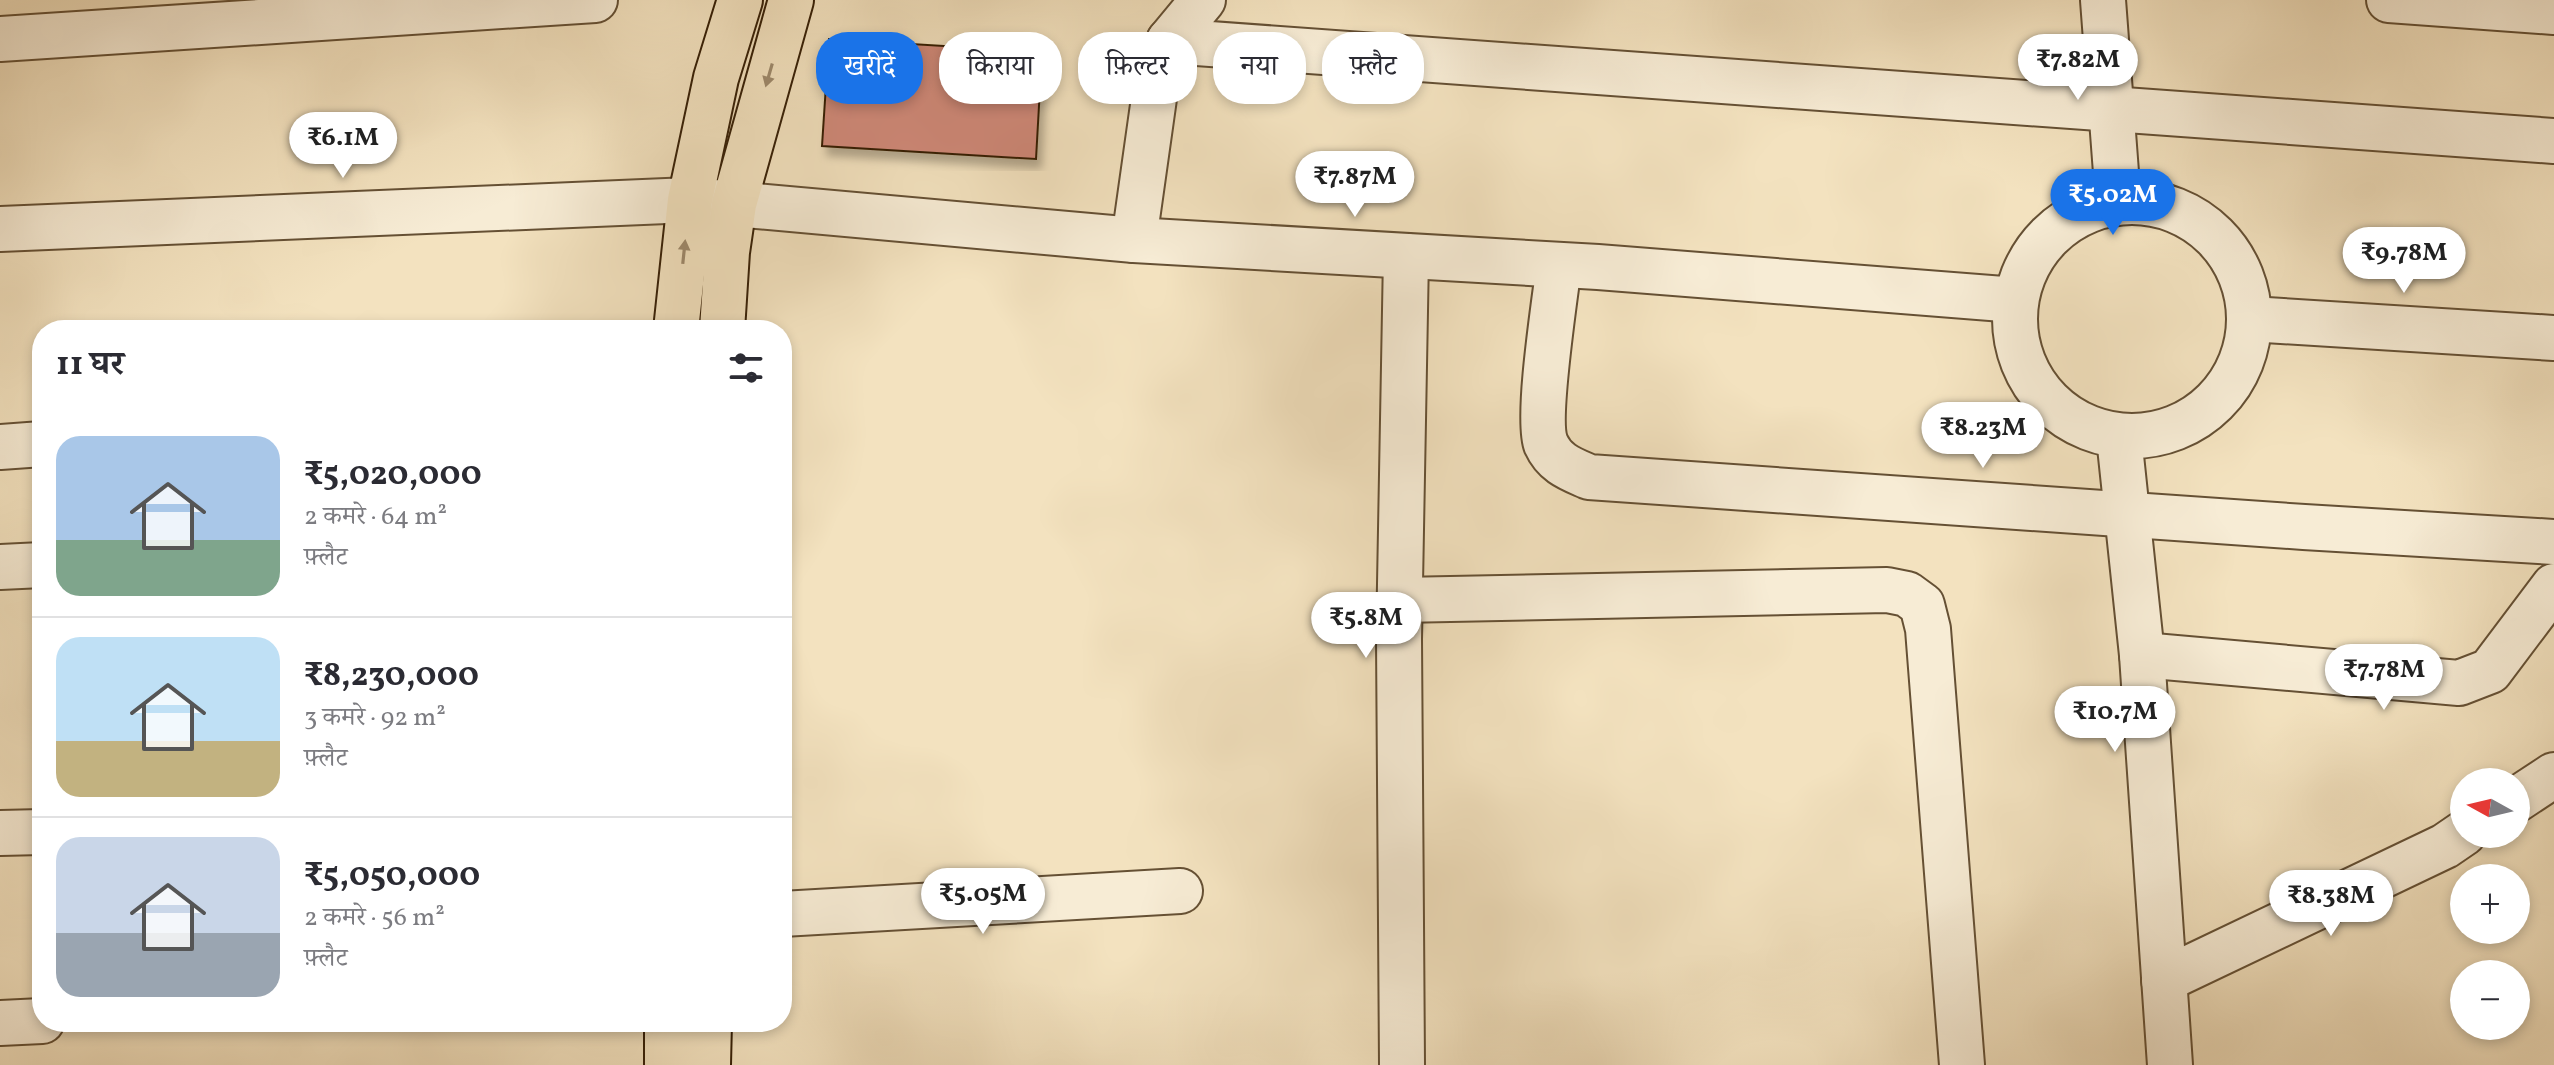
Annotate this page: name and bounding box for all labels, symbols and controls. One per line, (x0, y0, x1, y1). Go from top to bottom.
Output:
chip: खरीदें (816, 32, 923, 104)
chip: किराया (939, 32, 1062, 104)
chip: फ़िल्टर (1078, 32, 1197, 104)
chip: नया (1213, 32, 1306, 104)
chip: फ़्लैट (1322, 32, 1424, 104)
pin: ₹7.82M (2013, 34, 2143, 102)
text: ₹7.82M (2036, 42, 2120, 78)
one-way arrow (763, 63, 775, 88)
pin: ₹6.1M (287, 112, 399, 180)
text: ₹6.1M (307, 120, 379, 156)
pin: ₹7.87M (1290, 151, 1420, 219)
text: ₹7.87M (1313, 159, 1397, 195)
pin: ₹5.02M (2048, 169, 2178, 237)
text: ₹5.02M (2069, 177, 2157, 213)
pin: ₹9.78M (2339, 227, 2469, 295)
text: ₹9.78M (2361, 235, 2447, 271)
one-way arrow (677, 240, 690, 265)
text: 11 घर (56, 342, 124, 389)
icon: filters (724, 346, 768, 390)
pin: ₹8.23M (1918, 402, 2048, 470)
text: ₹8.23M (1939, 410, 2027, 446)
text: ₹5,020,000 (304, 452, 482, 499)
icon: home (120, 468, 216, 564)
text: 2 कमरे · 64 m² (304, 499, 447, 535)
text: फ़्लैट (304, 540, 347, 576)
pin: ₹5.8M (1310, 592, 1422, 660)
text: ₹5.8M (1329, 600, 1403, 636)
pin: ₹7.78M (2319, 644, 2449, 712)
text: ₹7.78M (2343, 652, 2425, 688)
text: ₹8,230,000 (304, 653, 479, 700)
icon: home (120, 669, 216, 765)
pin: ₹10.7M (2050, 686, 2180, 754)
text: ₹10.7M (2072, 694, 2158, 730)
text: 3 कमरे · 92 m² (304, 700, 446, 736)
text: फ़्लैट (304, 741, 347, 777)
north arrow (2450, 768, 2530, 848)
map controls (2450, 768, 2530, 1040)
text: ₹5,050,000 (304, 853, 480, 900)
button: + (2450, 864, 2530, 944)
pin: ₹5.05M (918, 868, 1048, 936)
icon: home (120, 869, 216, 965)
pin: ₹8.38M (2266, 870, 2396, 938)
text: ₹5.05M (939, 876, 1027, 912)
text: ₹8.38M (2287, 878, 2375, 914)
text: 2 कमरे · 56 m² (304, 900, 445, 936)
text: फ़्लैट (304, 941, 347, 977)
button: − (2450, 960, 2530, 1040)

